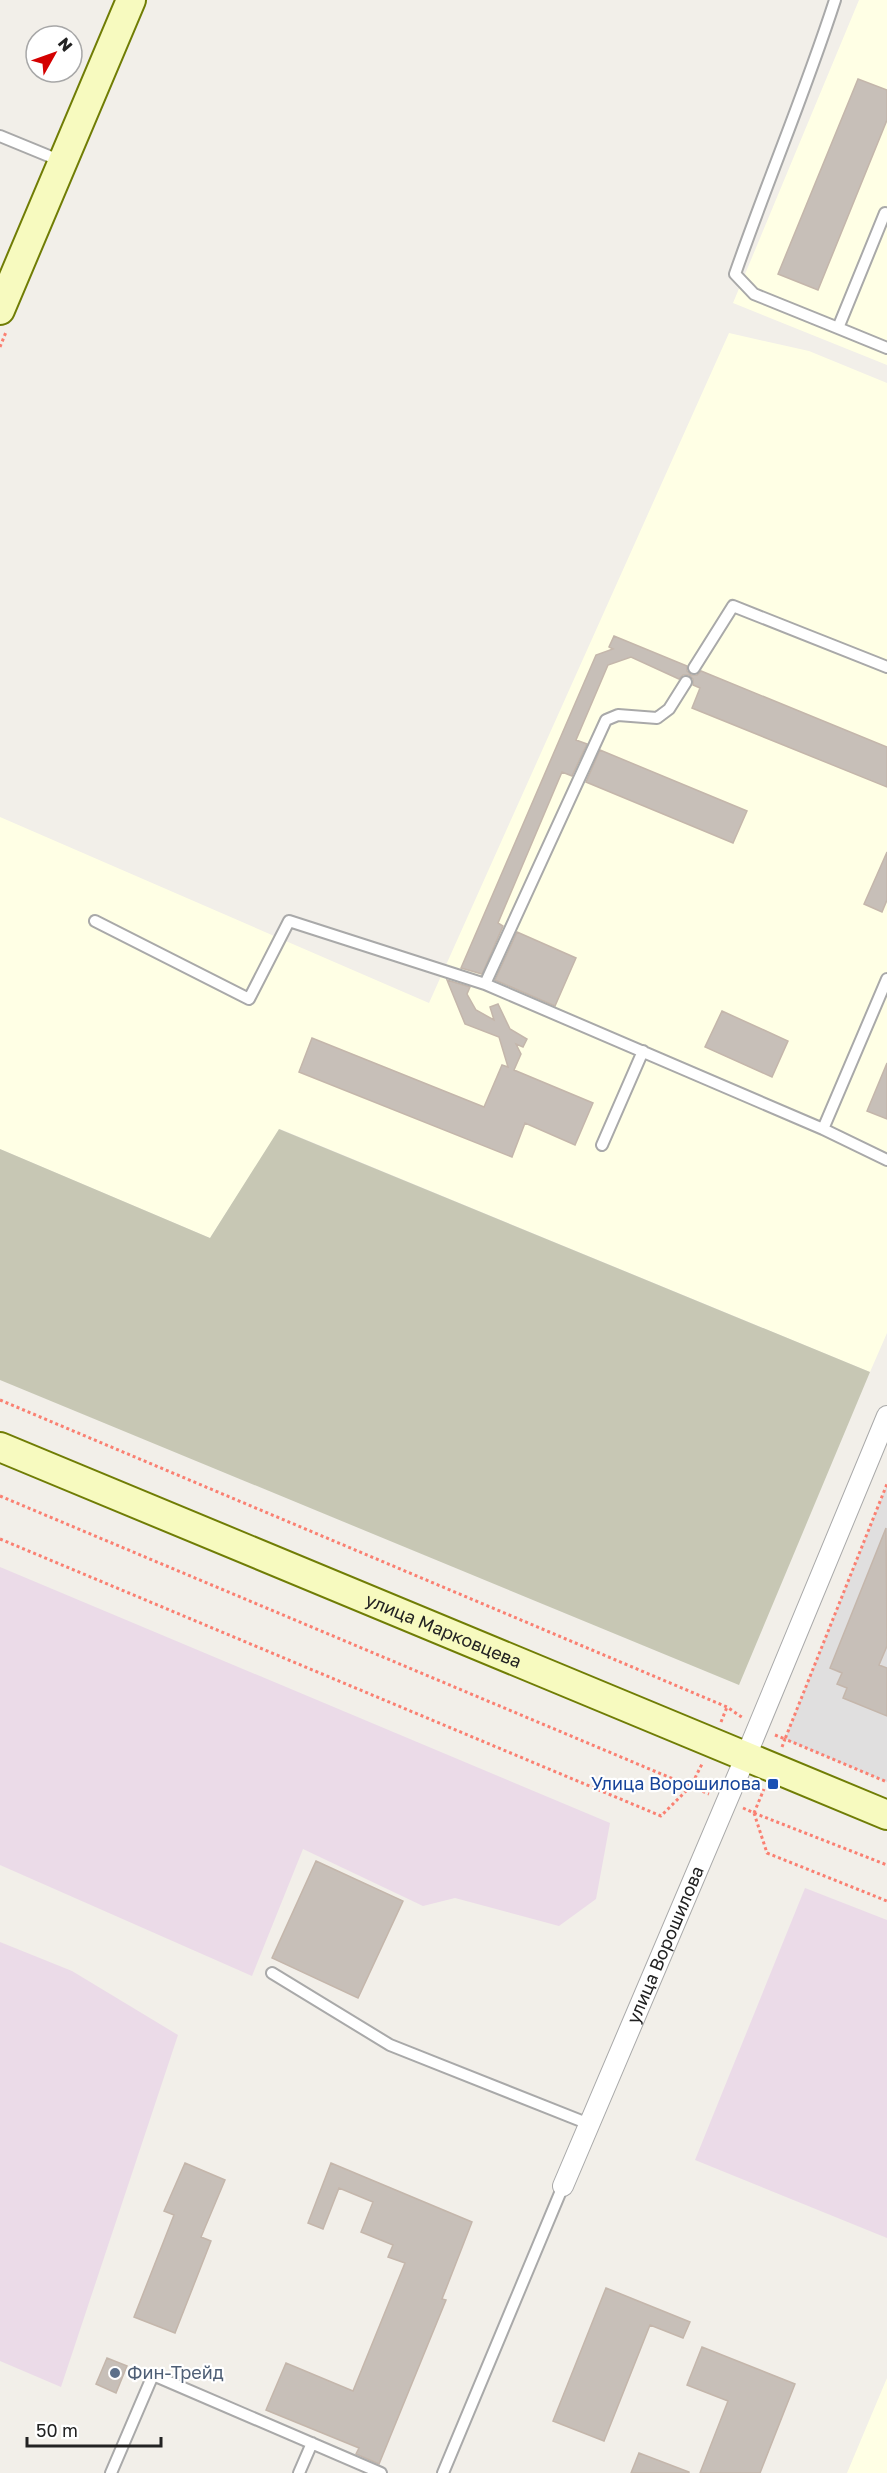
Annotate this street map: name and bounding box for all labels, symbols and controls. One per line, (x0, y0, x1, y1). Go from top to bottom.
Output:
north arrow (24, 24, 84, 84)
text: N (54, 33, 77, 55)
street label: улица Марковцева (362, 1588, 525, 1672)
place label: Улица Ворошилова (591, 1772, 761, 1794)
marker: Улица Ворошилова (766, 1777, 780, 1791)
street label: улица Ворошилова (621, 1862, 708, 2027)
place label: Фин-Трeйд (127, 2361, 224, 2383)
marker: Фин-Трeйд (108, 2366, 122, 2380)
scale bar (27, 2410, 160, 2448)
text: 50 m (36, 2419, 78, 2441)

